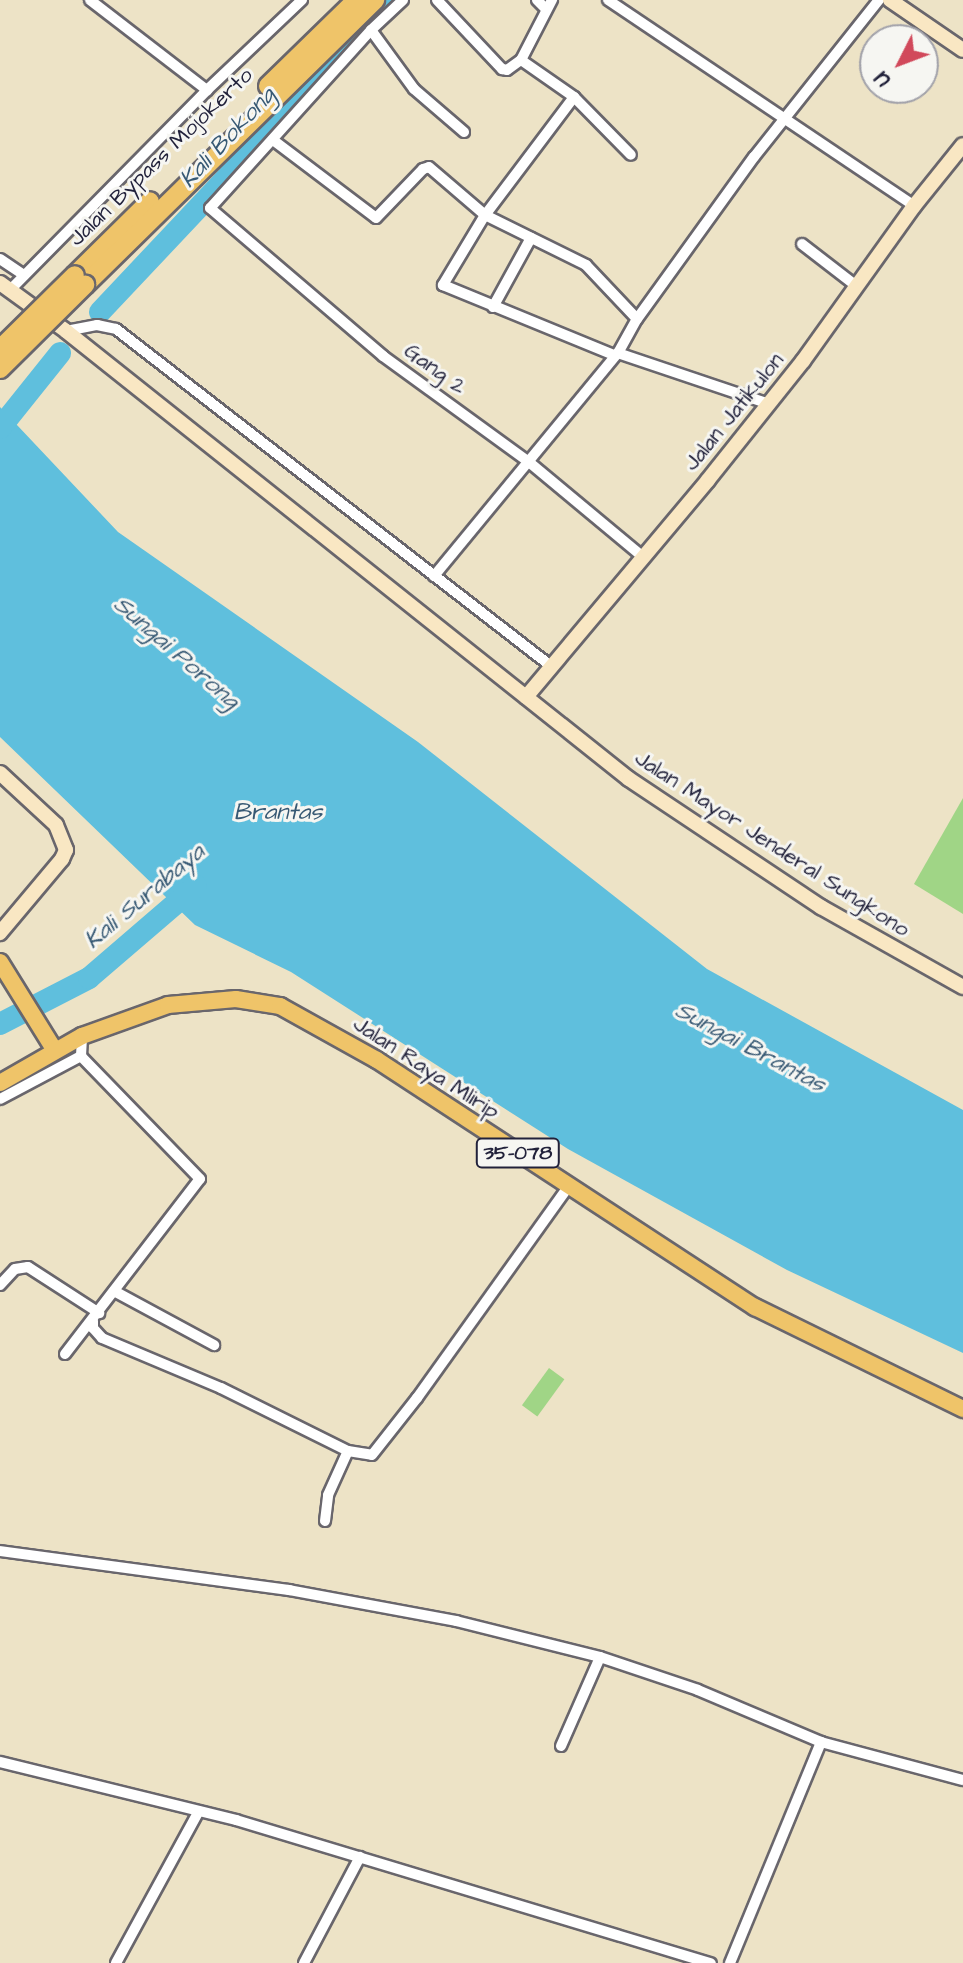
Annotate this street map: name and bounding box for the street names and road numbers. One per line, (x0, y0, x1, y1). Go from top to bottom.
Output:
street label: Jalan Bypass Mojokerto (64, 62, 258, 252)
street label: Gang 2 (399, 338, 471, 400)
street label: Jalan Jatikulon (678, 348, 790, 476)
street label: Jalan Mayor Jenderal Sungkono (630, 745, 914, 943)
street label: Jalan Raya Mlirip (348, 1011, 504, 1125)
road number: 35-078 (474, 1137, 562, 1169)

